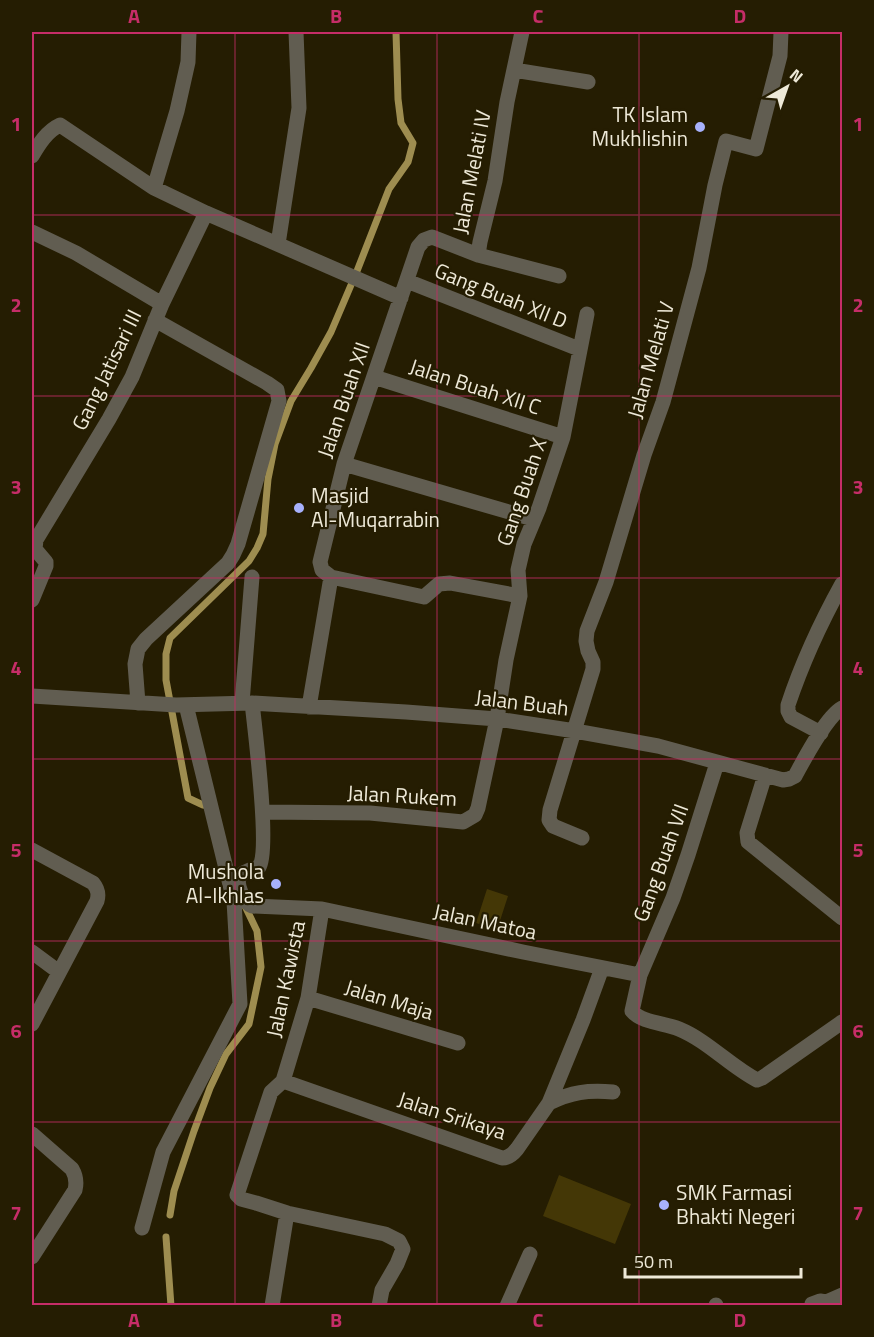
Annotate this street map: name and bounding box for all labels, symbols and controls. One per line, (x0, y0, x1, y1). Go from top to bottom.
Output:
text: A (128, 0, 140, 31)
text: B (330, 0, 342, 31)
text: C (533, 0, 544, 31)
text: D (734, 0, 746, 31)
north arrow (757, 57, 817, 117)
text: N (785, 63, 809, 88)
place label: TK Islam Mukhlishin (592, 98, 688, 154)
street label: Jalan Melati IV (443, 107, 499, 236)
text: 1 (10, 108, 22, 139)
text: 1 (852, 108, 864, 139)
marker: TK Islam Mukhlishin (693, 120, 707, 134)
street label: Gang Buah XII D (430, 254, 573, 336)
text: 2 (10, 289, 22, 320)
text: 2 (852, 289, 864, 320)
street label: Jalan Melati V (618, 298, 682, 422)
street label: Gang Jatisari III (63, 304, 149, 435)
street label: Jalan Buah XII (308, 338, 378, 462)
street label: Jalan Buah XII C (405, 350, 545, 422)
street label: Gang Buah X (488, 433, 555, 550)
text: 3 (10, 471, 22, 502)
text: 3 (852, 471, 864, 502)
place label: Masjid Al-Muqarrabin (311, 479, 440, 535)
marker: Masjid Al-Muqarrabin (292, 501, 306, 515)
text: 4 (10, 652, 22, 683)
text: 4 (852, 652, 864, 683)
street label: Jalan Buah (474, 680, 571, 724)
street label: Jalan Rukem (346, 776, 458, 814)
street label: Gang Buah VII (624, 799, 696, 926)
text: 5 (10, 834, 22, 865)
text: 5 (852, 834, 864, 865)
place label: Mushola Al-Ikhlas (186, 855, 264, 911)
marker: Mushola Al-Ikhlas (269, 877, 283, 891)
street label: Jalan Matoa (431, 894, 540, 948)
street label: Jalan Kawista (257, 917, 313, 1040)
street label: Jalan Maja (341, 970, 438, 1028)
text: 6 (10, 1015, 22, 1046)
text: 6 (852, 1015, 864, 1046)
street label: Jalan Srikaya (394, 1083, 511, 1148)
place label: SMK Farmasi Bhakti Negeri (676, 1176, 795, 1232)
text: 7 (10, 1197, 22, 1228)
text: 7 (852, 1197, 864, 1228)
marker: SMK Farmasi Bhakti Negeri (657, 1198, 671, 1212)
scale bar (625, 1241, 800, 1279)
text: 50 m (634, 1248, 673, 1275)
text: A (128, 1304, 140, 1335)
text: B (330, 1304, 342, 1335)
text: C (533, 1304, 544, 1335)
text: D (734, 1304, 746, 1335)

